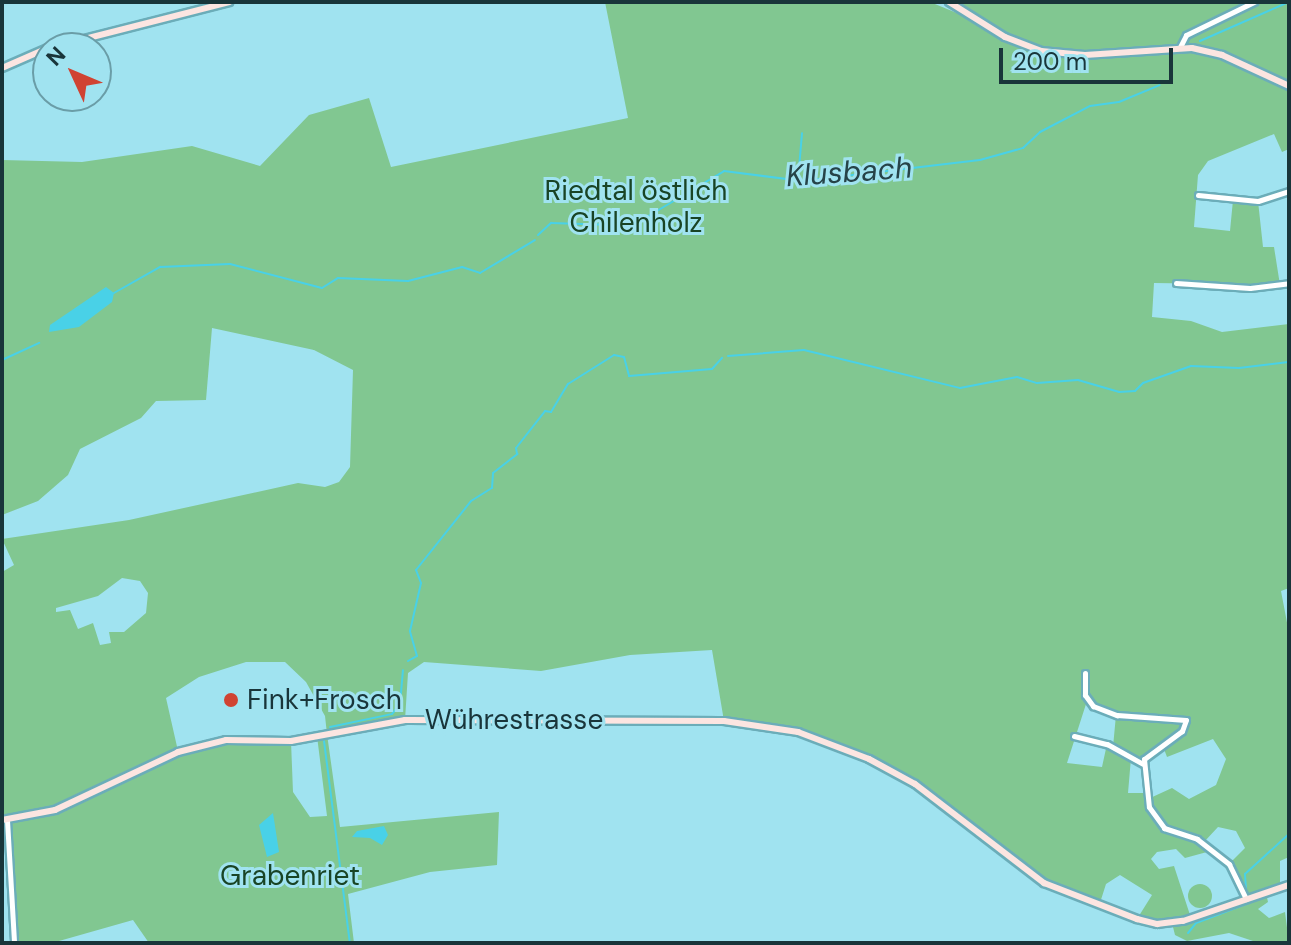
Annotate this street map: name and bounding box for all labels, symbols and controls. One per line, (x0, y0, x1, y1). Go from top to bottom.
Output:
north arrow (32, 32, 112, 112)
scale bar (1003, 32, 1177, 82)
text: N (40, 41, 72, 72)
text: 200 m (1013, 46, 1087, 77)
water label: Klusbach (785, 150, 913, 194)
park label: Riedtal östlich Chilenholz (545, 174, 727, 240)
place label: Fink+Frosch (247, 683, 402, 717)
marker: Fink+Frosch (222, 691, 240, 709)
street label: Wührestrasse (425, 703, 603, 737)
park label: Grabenriet (220, 859, 360, 893)

